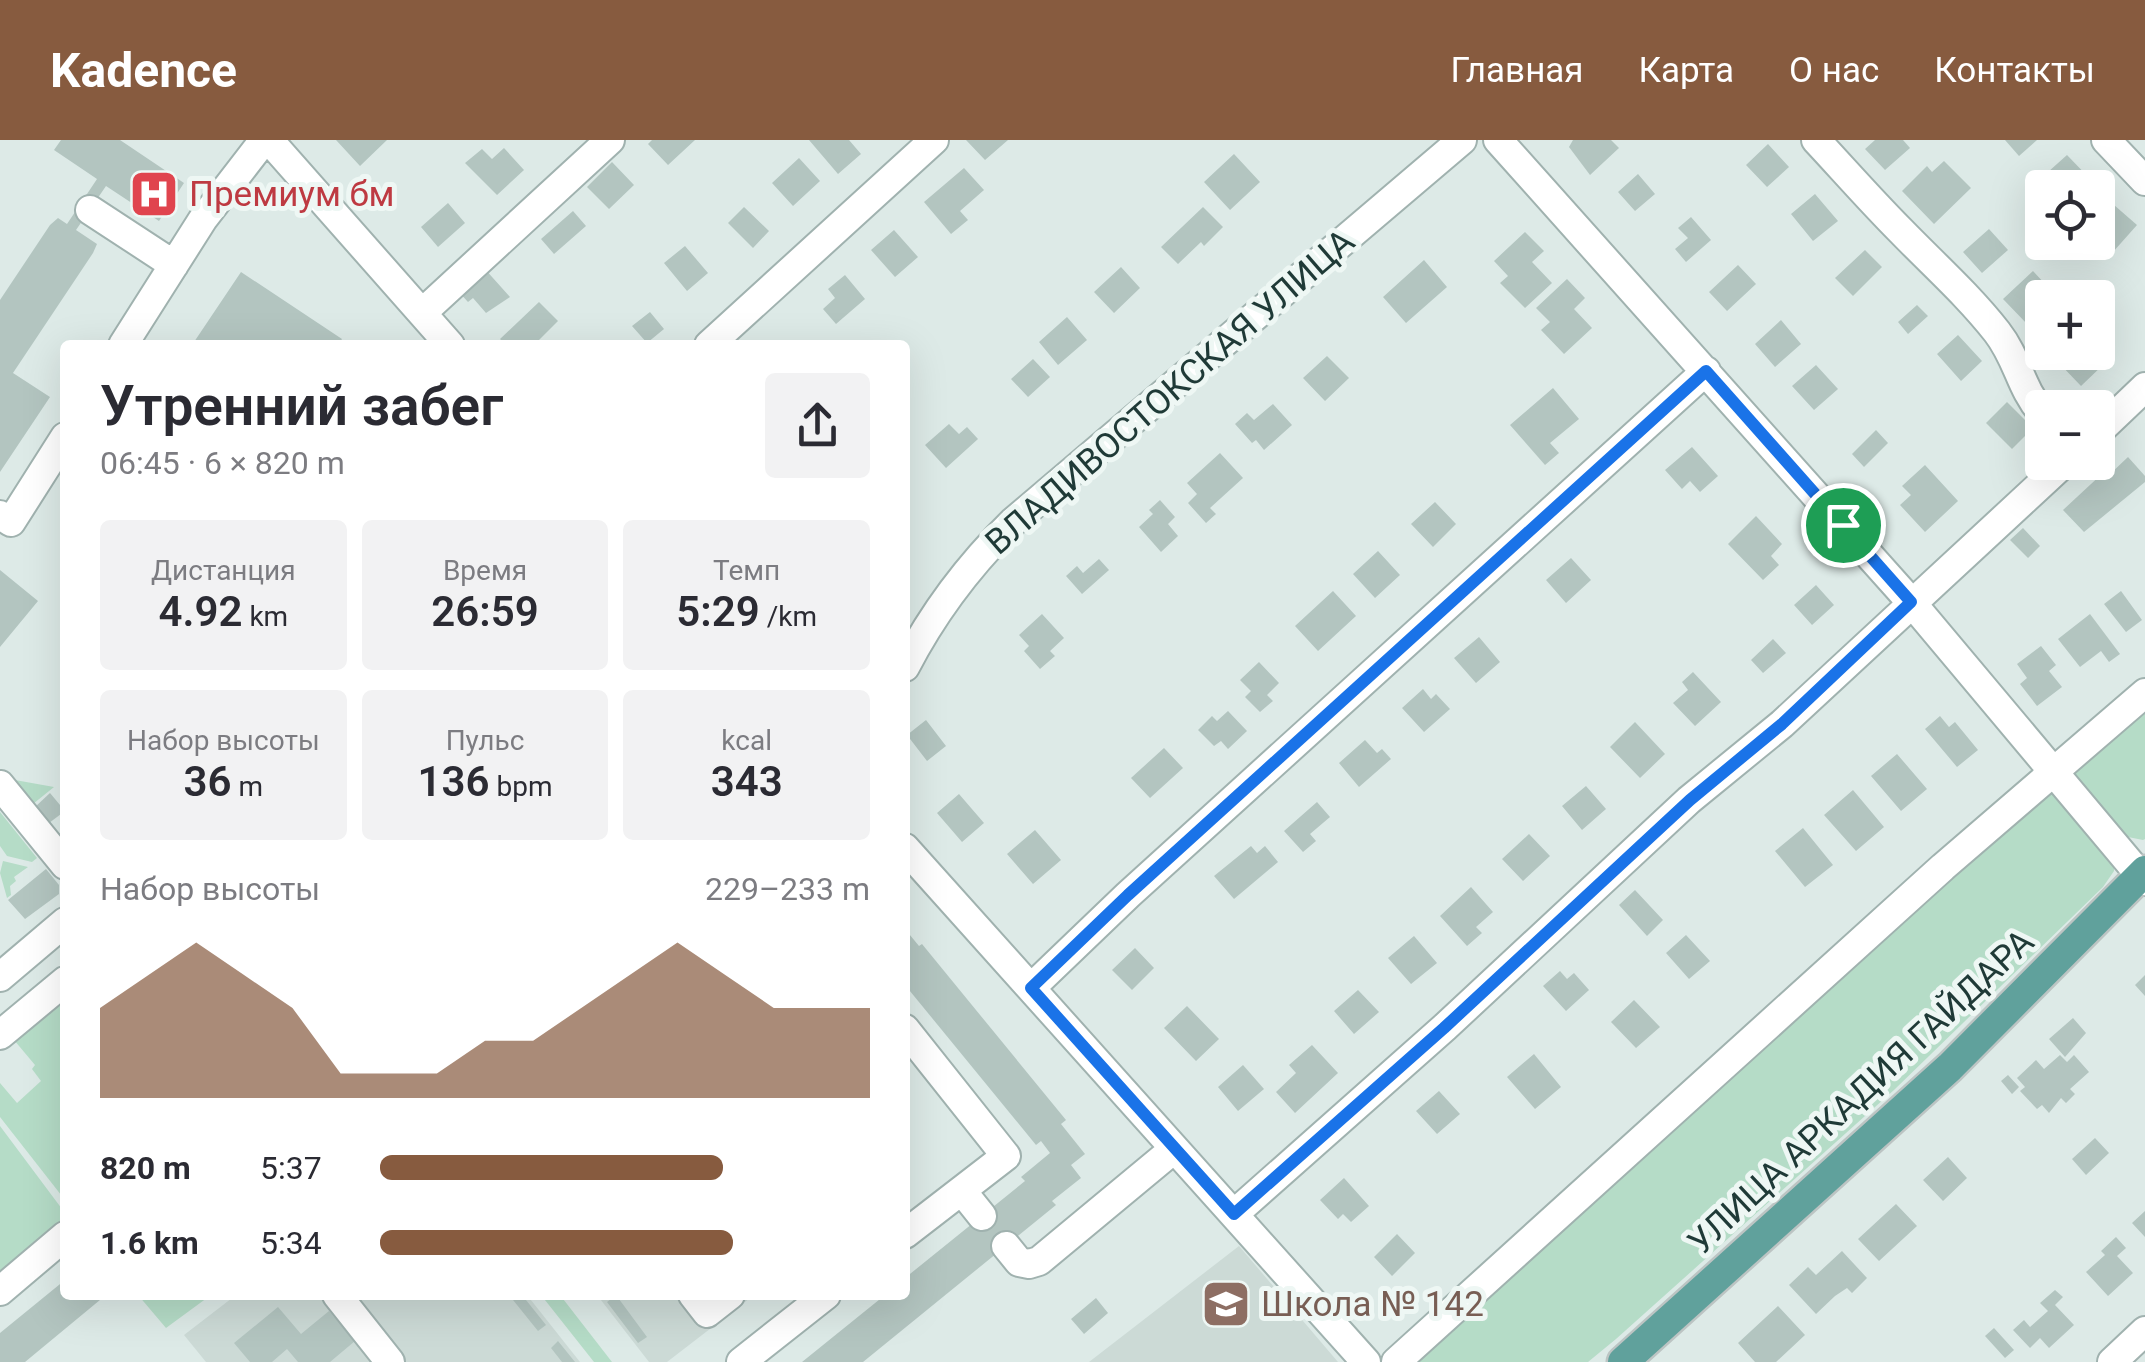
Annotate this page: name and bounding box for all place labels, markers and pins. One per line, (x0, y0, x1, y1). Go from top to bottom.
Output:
hospital icon: Премиум бм (128, 168, 180, 220)
place label: Премиум бм (189, 174, 395, 215)
pin (1801, 483, 1886, 568)
school or university icon: Школа № 142 (1200, 1278, 1252, 1330)
place label: Школа № 142 (1261, 1284, 1484, 1325)

